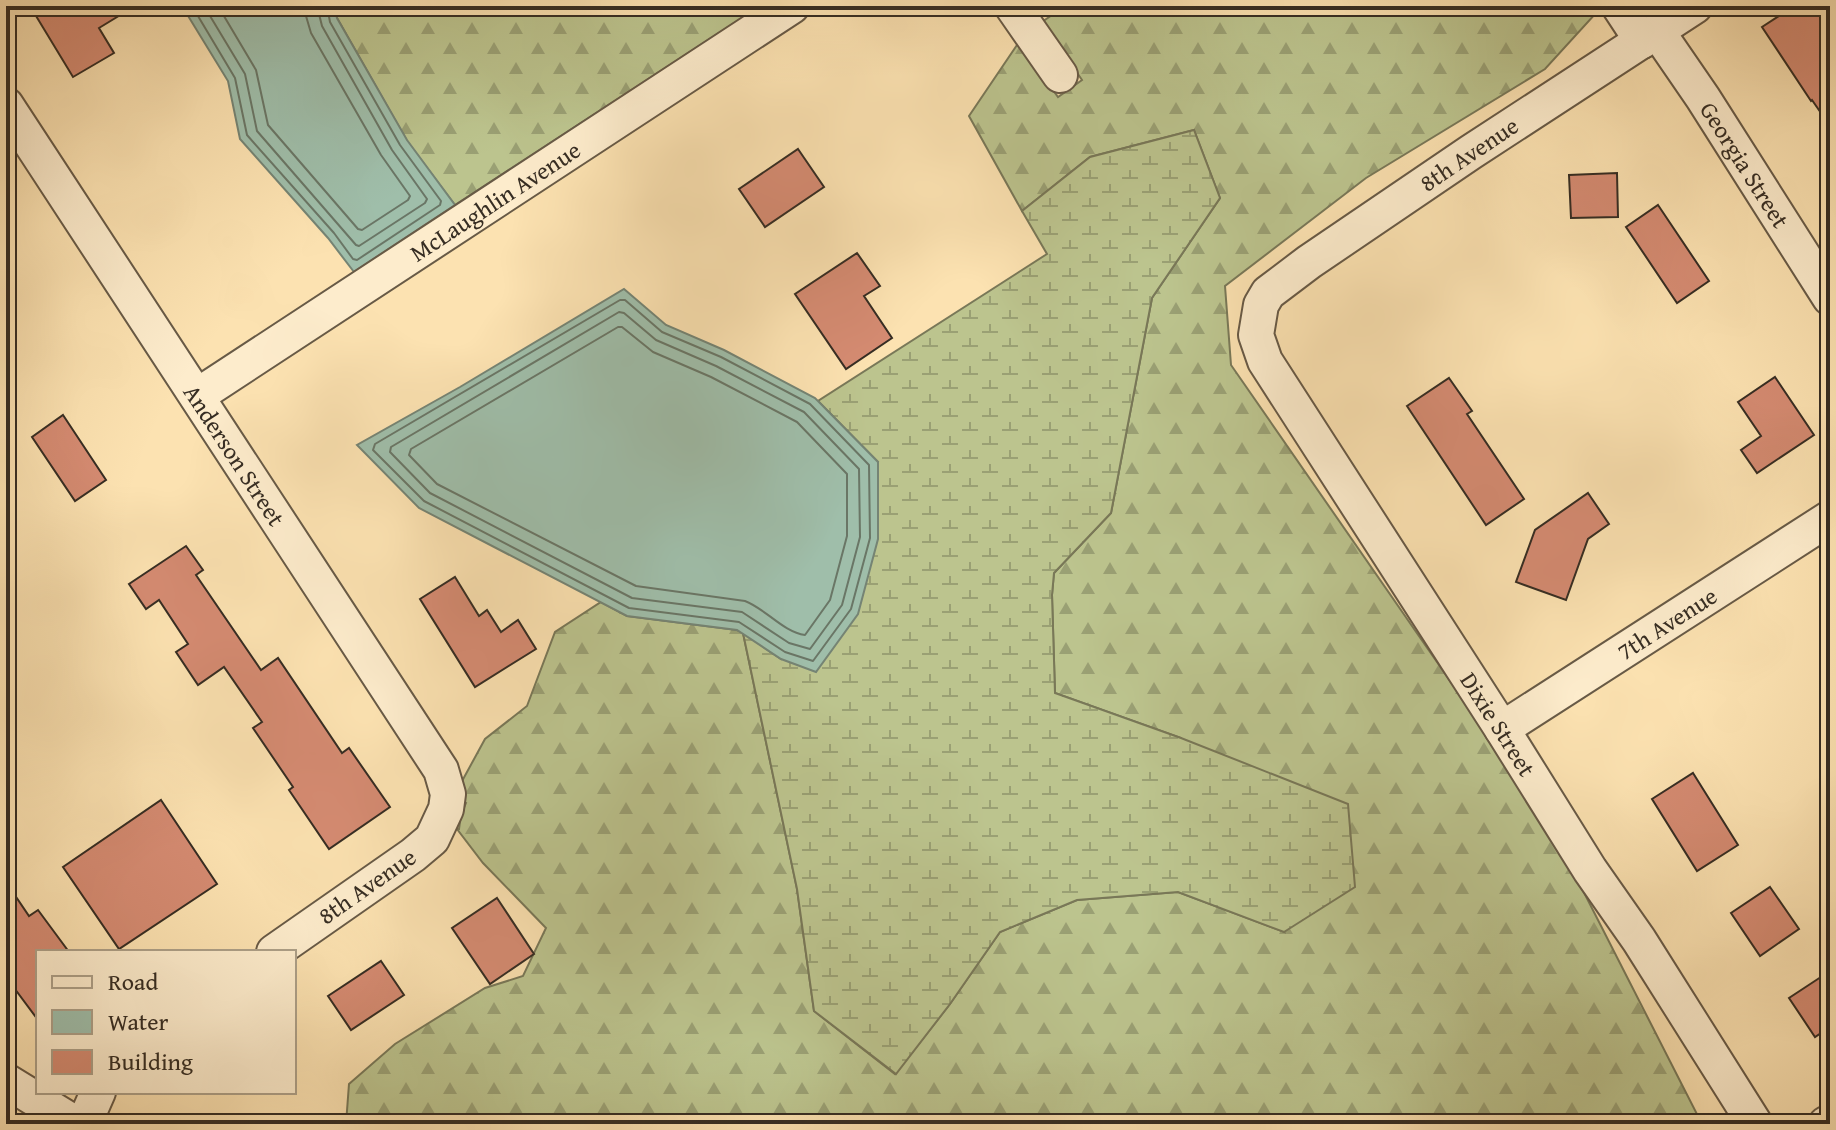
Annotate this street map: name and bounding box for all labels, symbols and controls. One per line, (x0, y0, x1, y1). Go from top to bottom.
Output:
street label: Georgia Street (1692, 94, 1799, 235)
street label: 8th Avenue (1413, 108, 1525, 200)
street label: McLaughlin Avenue (402, 132, 587, 270)
street label: Anderson Street (175, 377, 294, 533)
street label: 7th Avenue (1610, 578, 1724, 668)
street label: Dixie Street (1452, 665, 1545, 783)
street label: 8th Avenue (311, 839, 423, 933)
legend (36, 950, 296, 1094)
text: Road (108, 964, 158, 999)
text: Water (108, 1004, 169, 1039)
text: Building (108, 1044, 193, 1079)

